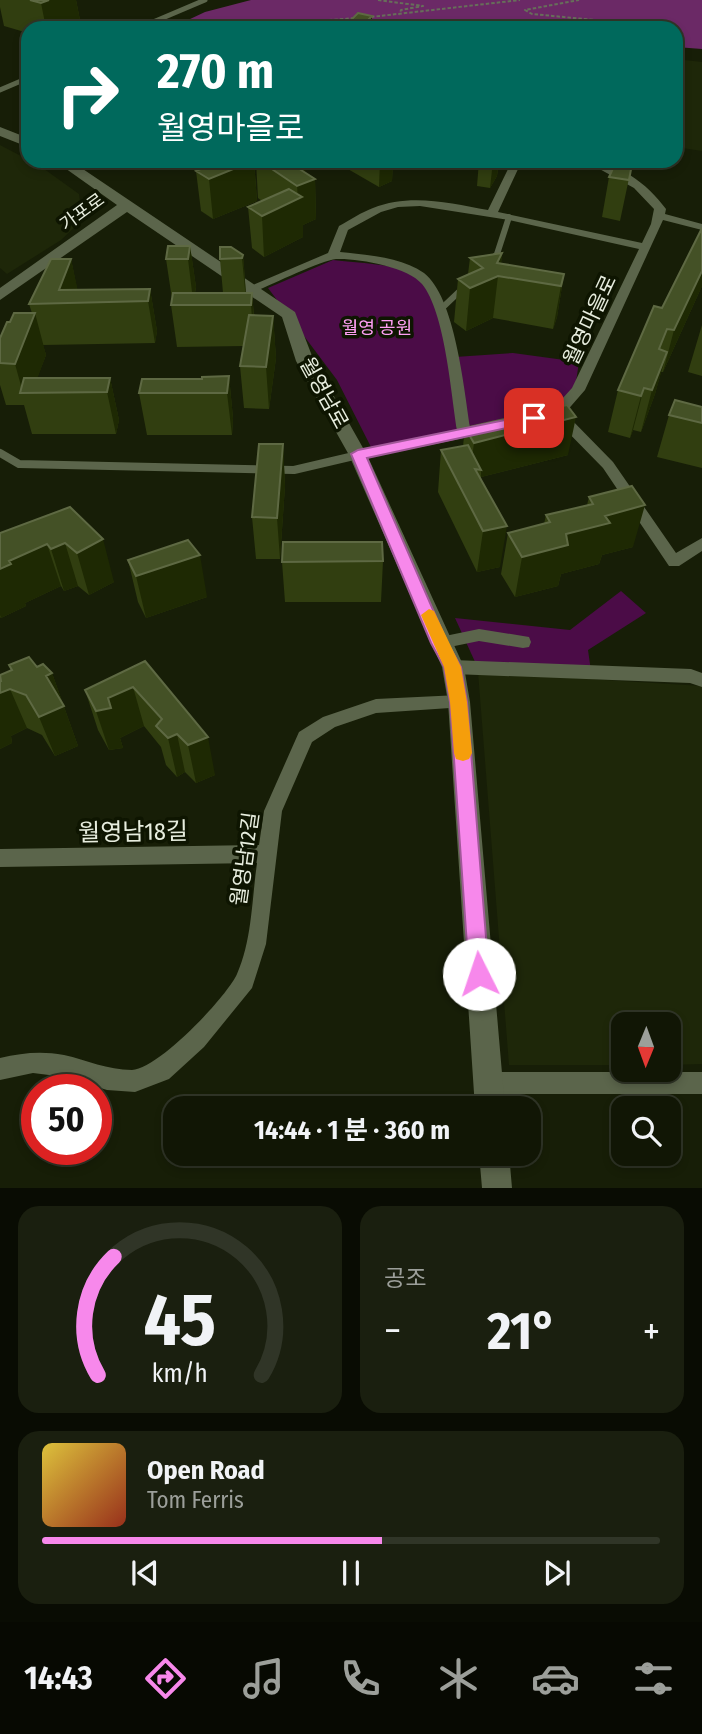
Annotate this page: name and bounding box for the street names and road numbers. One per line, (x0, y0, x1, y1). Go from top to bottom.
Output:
street label: 가포로 (55, 188, 109, 236)
street label: 월영마을로 (558, 271, 622, 369)
street label: 월영남로 (294, 353, 354, 433)
street label: 월영남12길 (226, 810, 264, 908)
street label: 월영남18길 (78, 817, 188, 847)

